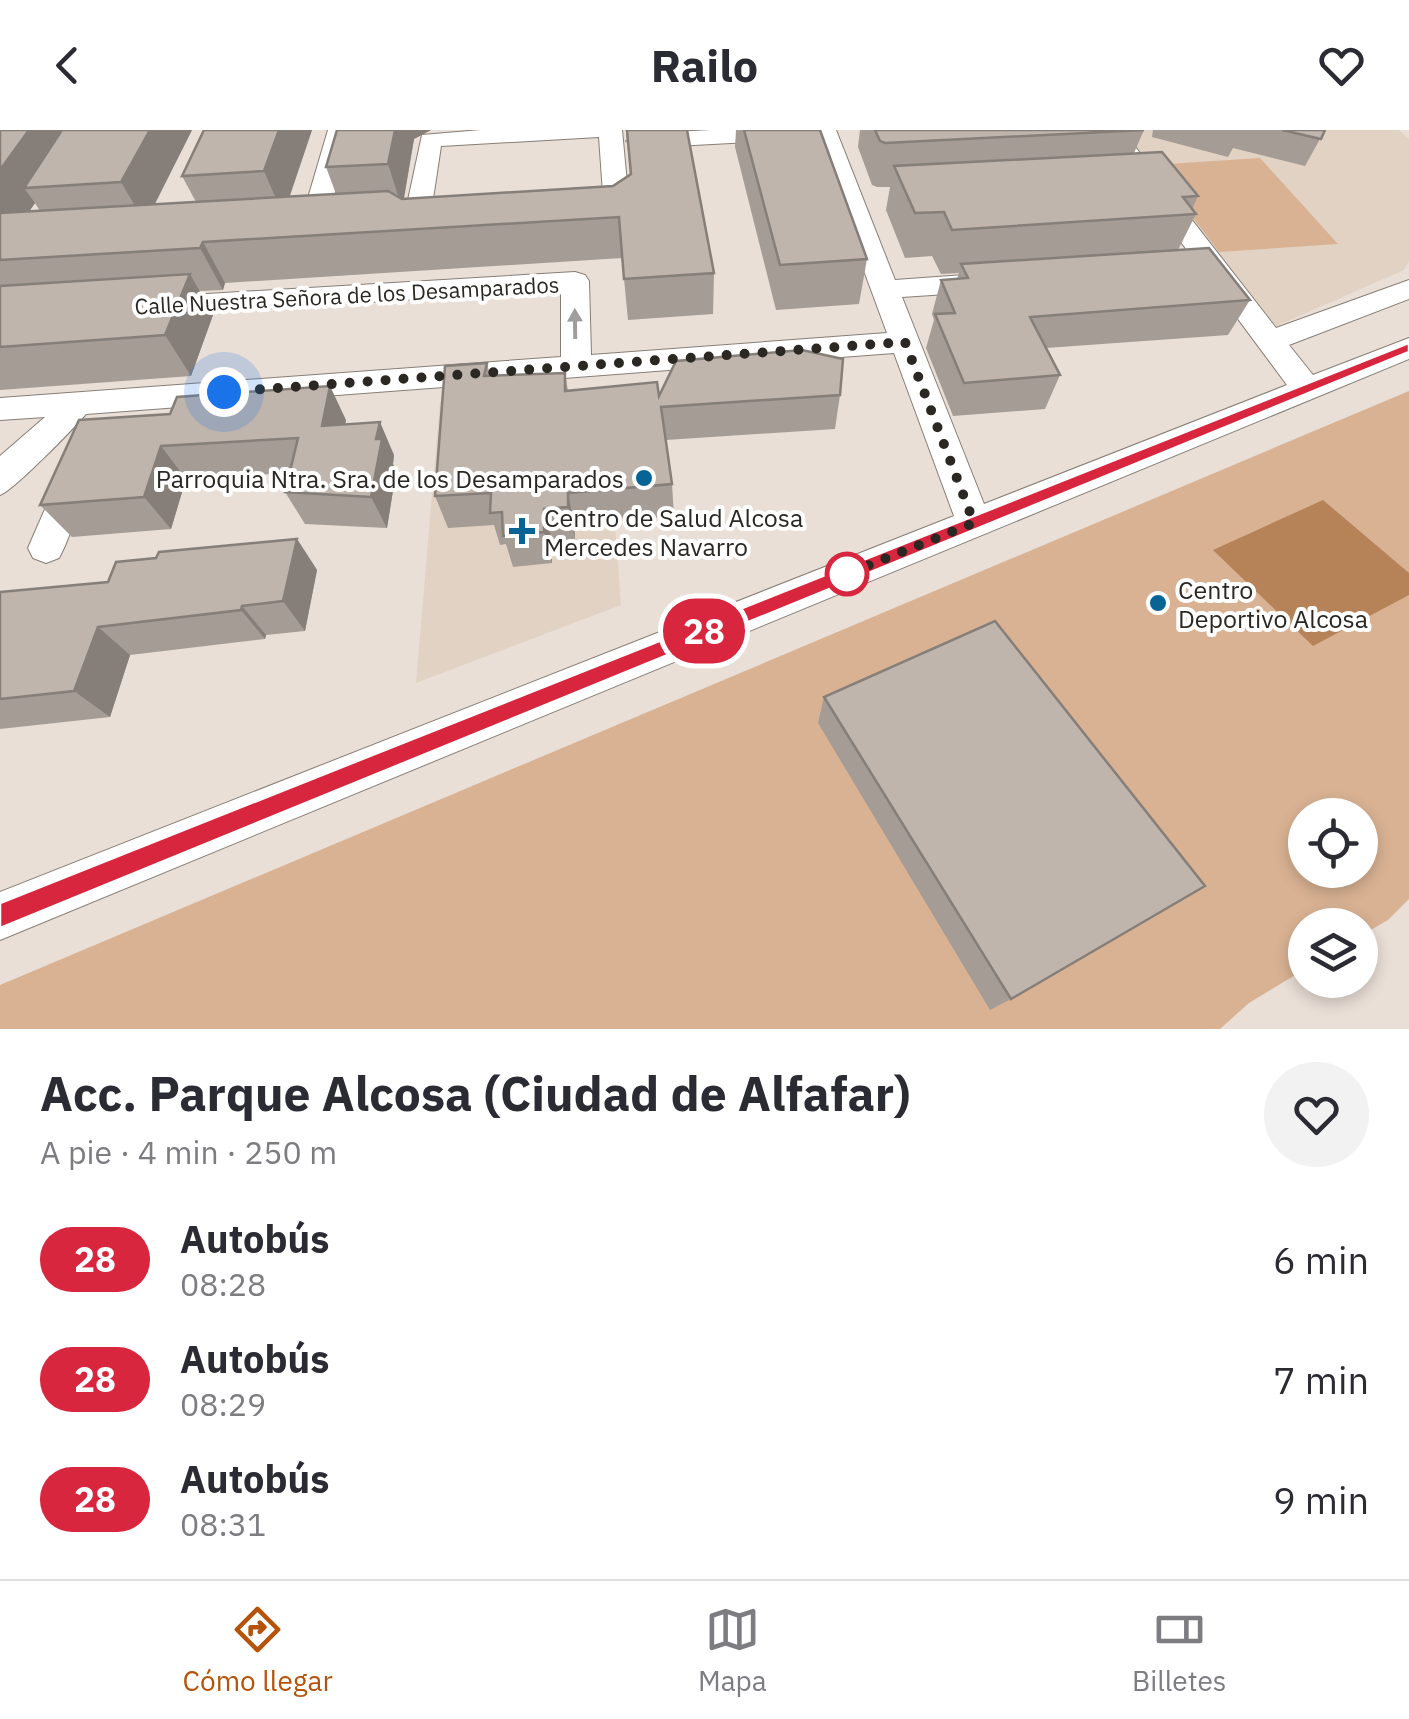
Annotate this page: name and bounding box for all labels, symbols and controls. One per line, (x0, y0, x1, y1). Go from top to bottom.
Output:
text: Railo (651, 36, 758, 94)
icon: back (40, 38, 95, 93)
icon: heart (1314, 38, 1369, 93)
street label: Calle Nuestra Señora de los Desamparados (134, 269, 560, 321)
one-way arrow (567, 307, 583, 339)
your location (199, 367, 249, 417)
place label: Parroquia Ntra. Sra. de los Desamparados (156, 462, 624, 495)
marker: Parroquia Ntra. Sra. de los Desamparados (633, 467, 655, 489)
place label: Centro de Salud Alcosa Mercedes Navarro (544, 501, 803, 563)
marker: Centro de Salud Alcosa Mercedes Navarro (509, 518, 535, 544)
unlabelled marker (826, 553, 868, 595)
place label: Centro Deportivo Alcosa (1178, 573, 1368, 635)
marker: Centro Deportivo Alcosa (1147, 592, 1169, 614)
line badge: 28 (659, 598, 749, 664)
text: 28 (683, 608, 725, 654)
map controls (1288, 798, 1378, 998)
button: locate (1288, 798, 1378, 888)
button: layers (1288, 908, 1378, 998)
text: Acc. Parque Alcosa (Ciudad de Alfafar) (40, 1062, 910, 1124)
button: heart (1264, 1062, 1369, 1167)
text: A pie · 4 min · 250 m (40, 1131, 337, 1173)
text: Autobús (180, 1214, 329, 1263)
text: 6 min (1273, 1235, 1369, 1284)
text: 28 (74, 1236, 116, 1282)
text: 08:28 (180, 1263, 266, 1305)
text: Autobús (180, 1334, 329, 1383)
text: 7 min (1273, 1355, 1369, 1404)
text: 28 (74, 1356, 116, 1402)
text: 08:29 (180, 1383, 266, 1425)
text: Autobús (180, 1454, 329, 1503)
text: 9 min (1273, 1475, 1369, 1524)
text: 28 (74, 1476, 116, 1522)
text: 08:31 (180, 1503, 266, 1545)
tab: Cómo llegar (183, 1602, 333, 1699)
tab: Mapa (698, 1602, 767, 1699)
tab: Billetes (1132, 1602, 1226, 1699)

